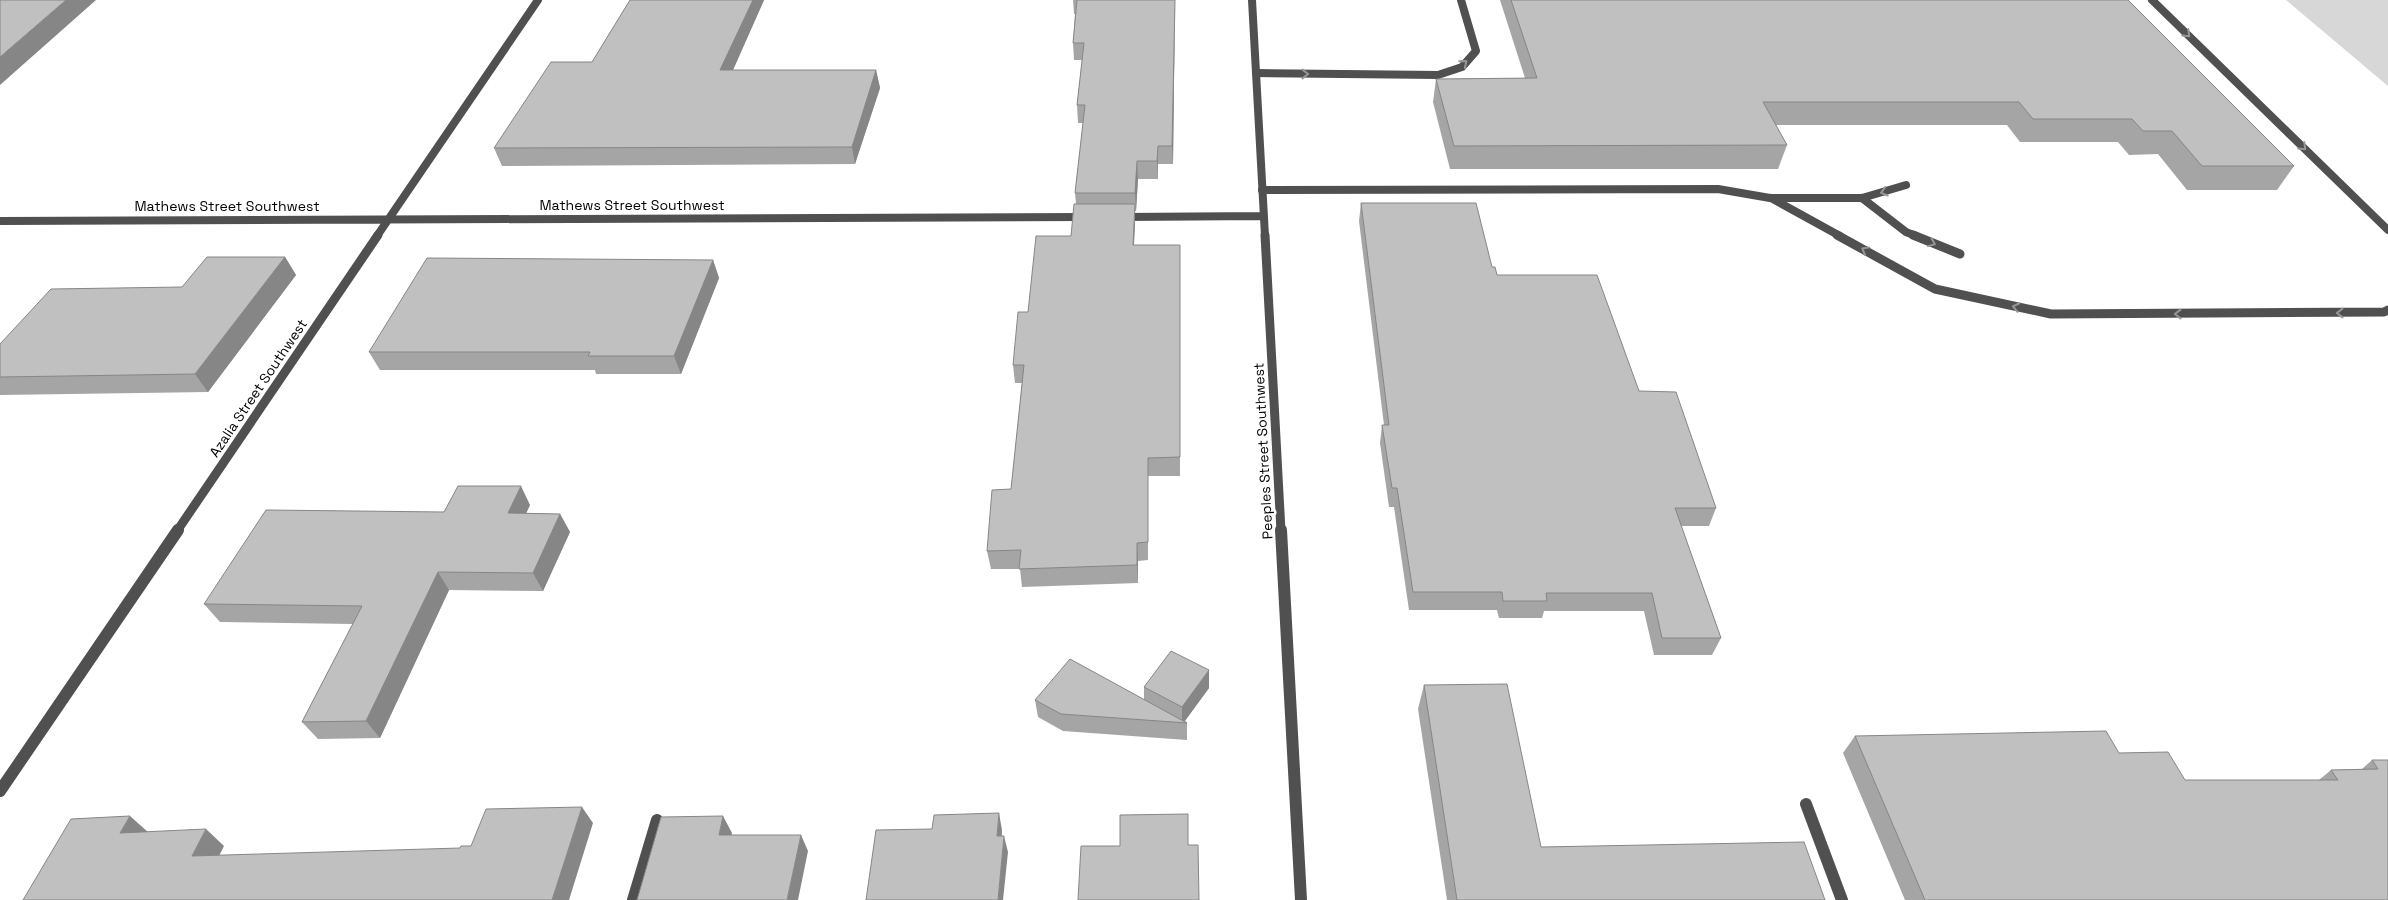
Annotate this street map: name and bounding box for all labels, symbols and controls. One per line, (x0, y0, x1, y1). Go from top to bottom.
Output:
one-way arrow (2181, 28, 2190, 37)
one-way arrow (1459, 59, 1468, 68)
one-way arrow (1302, 69, 1309, 79)
one-way arrow (2297, 141, 2306, 150)
one-way arrow (1880, 186, 1888, 196)
street label: Mathews Street Southwest (539, 196, 725, 214)
street label: Mathews Street Southwest (134, 197, 320, 215)
one-way arrow (1927, 237, 1935, 247)
one-way arrow (1862, 247, 1871, 257)
one-way arrow (2011, 302, 2020, 312)
one-way arrow (2336, 307, 2344, 318)
one-way arrow (2173, 308, 2181, 319)
street label: Azalia Street Southwest (205, 315, 311, 461)
street label: Peeples Street Southwest (1249, 362, 1277, 540)

